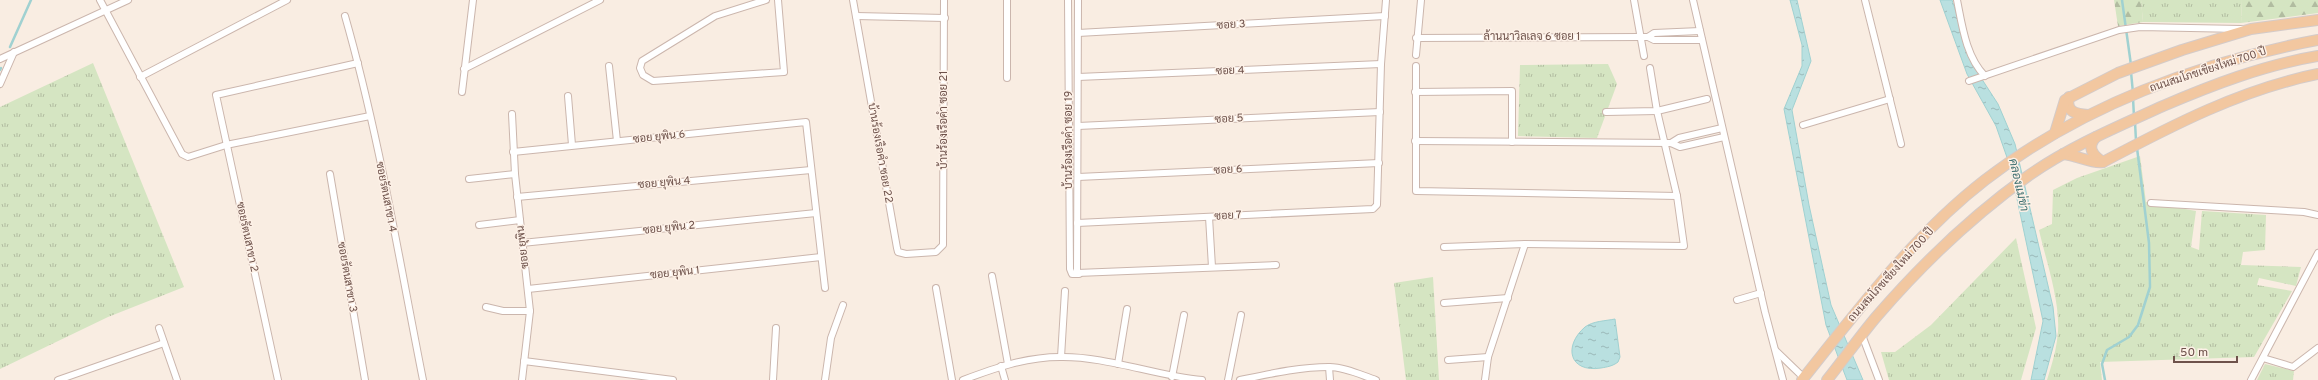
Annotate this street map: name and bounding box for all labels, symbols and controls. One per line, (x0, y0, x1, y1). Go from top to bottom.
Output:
street label: ซอย 3 (1216, 17, 1246, 33)
street label: ล้านนาวิลเลจ 6 ซอย 1 (1484, 29, 1580, 44)
street label: ถนนสมโภชเชียงใหม่ 700 ปี (2147, 43, 2268, 95)
street label: ซอย 4 (1215, 63, 1245, 79)
street label: บ้านร้องเรือคำ ซอย 21 (936, 71, 951, 169)
street label: บ้านร้องเรือคำ ซอย 19 (1061, 91, 1076, 189)
street label: บ้านร้องเรือคำ ซอย 22 (864, 102, 897, 204)
street label: ซอย 5 (1214, 111, 1244, 127)
street label: ซอย ยุพิน 6 (632, 127, 686, 148)
water label: คลองแม่ข่า (2004, 157, 2032, 213)
street label: ซอยรัตนสาขา 4 (372, 160, 401, 234)
street label: ซอย 6 (1213, 162, 1243, 178)
street label: ซอย ยุพิน 4 (637, 174, 691, 193)
street label: ซอยรัตนสาขา 2 (233, 200, 262, 273)
street label: ซอย 7 (1214, 208, 1242, 224)
street label: ซอย ยุพิน 2 (642, 218, 696, 239)
street label: ถนนสมโภชเชียงใหม่ 700 ปี (1844, 224, 1937, 325)
street label: ซอย ยุพิน (513, 225, 534, 269)
street label: ซอยรัตนสาขา 3 (334, 240, 361, 313)
street label: ซอย ยุพิน 1 (649, 263, 701, 284)
scale bar (2174, 338, 2237, 364)
text: 50 m (2180, 345, 2208, 361)

